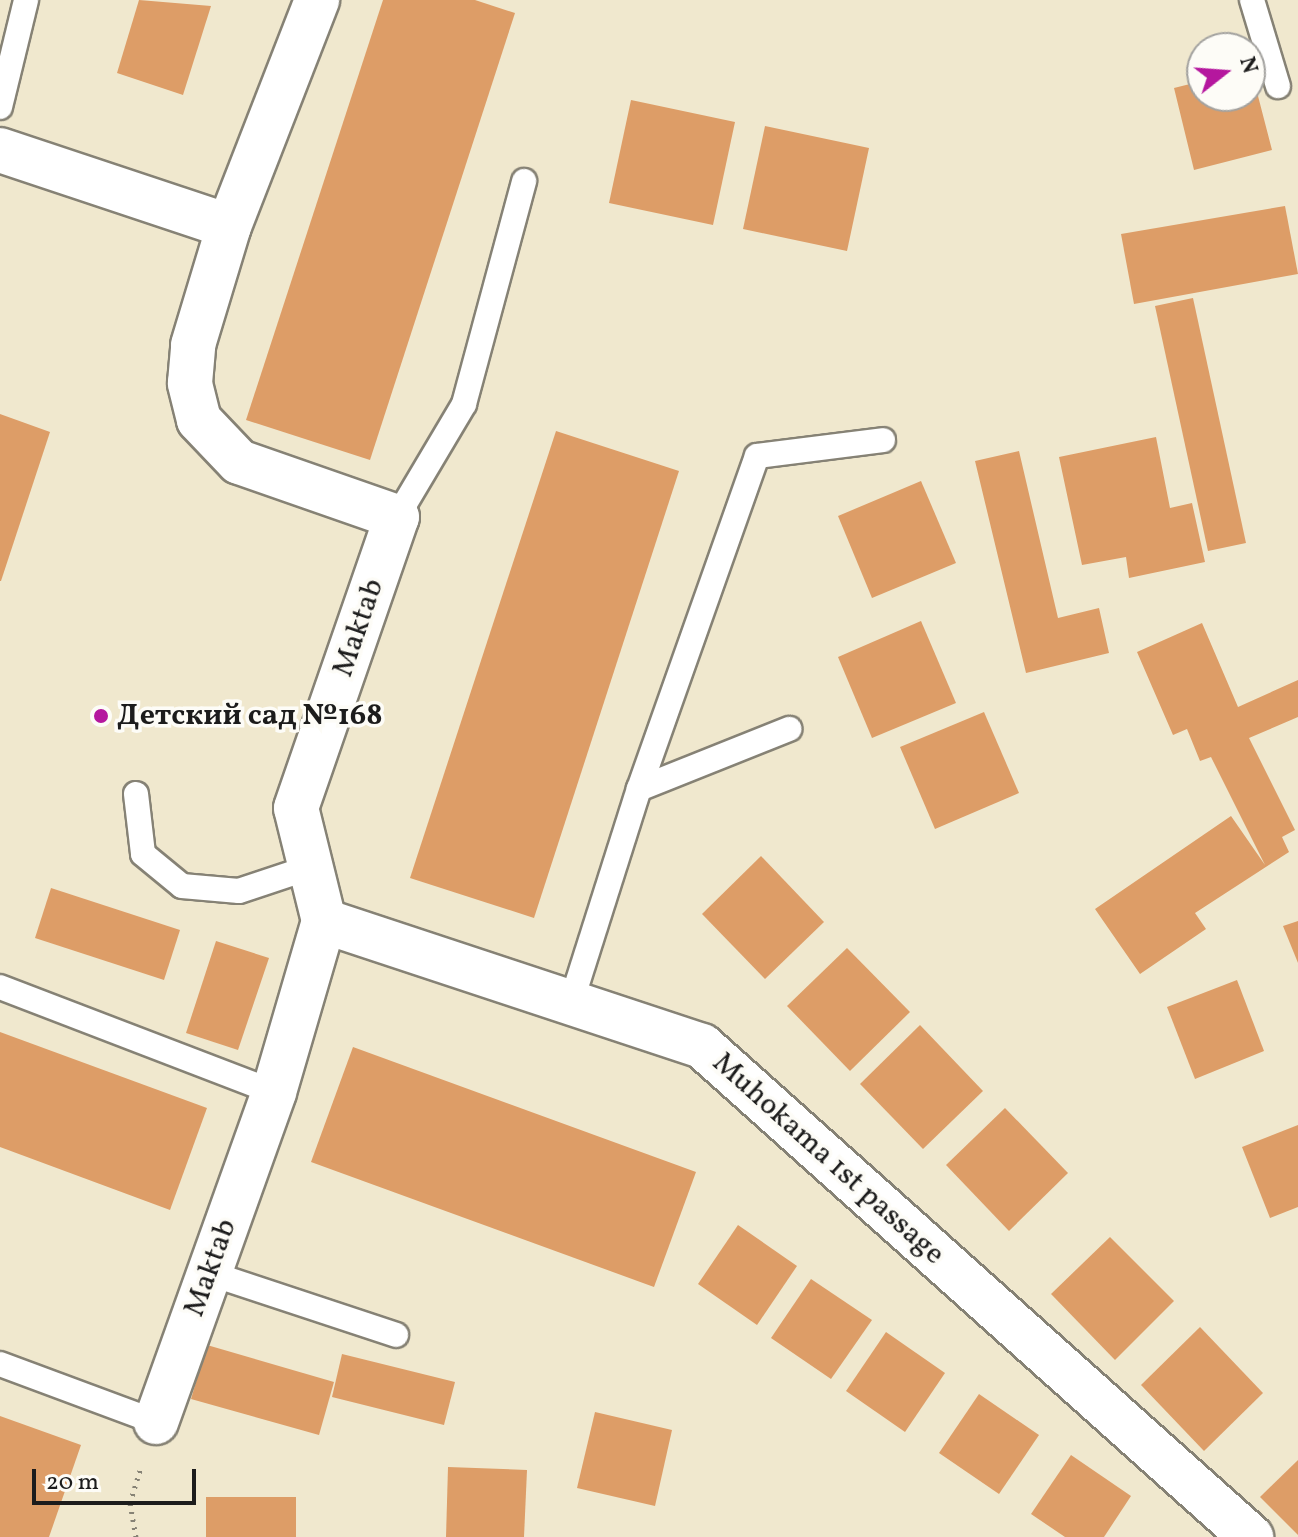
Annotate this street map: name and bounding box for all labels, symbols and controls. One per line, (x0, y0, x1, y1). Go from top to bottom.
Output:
north arrow (1186, 32, 1266, 112)
text: N (1230, 53, 1265, 78)
street label: Maktab (326, 574, 392, 682)
place label: Детский сад №168 (117, 698, 383, 734)
marker: Детский сад №168 (92, 707, 110, 725)
street label: Muhokama 1st passage (705, 1045, 951, 1273)
street label: Maktab (177, 1214, 245, 1322)
scale bar (36, 1453, 200, 1503)
text: 20 m (46, 1466, 99, 1500)

